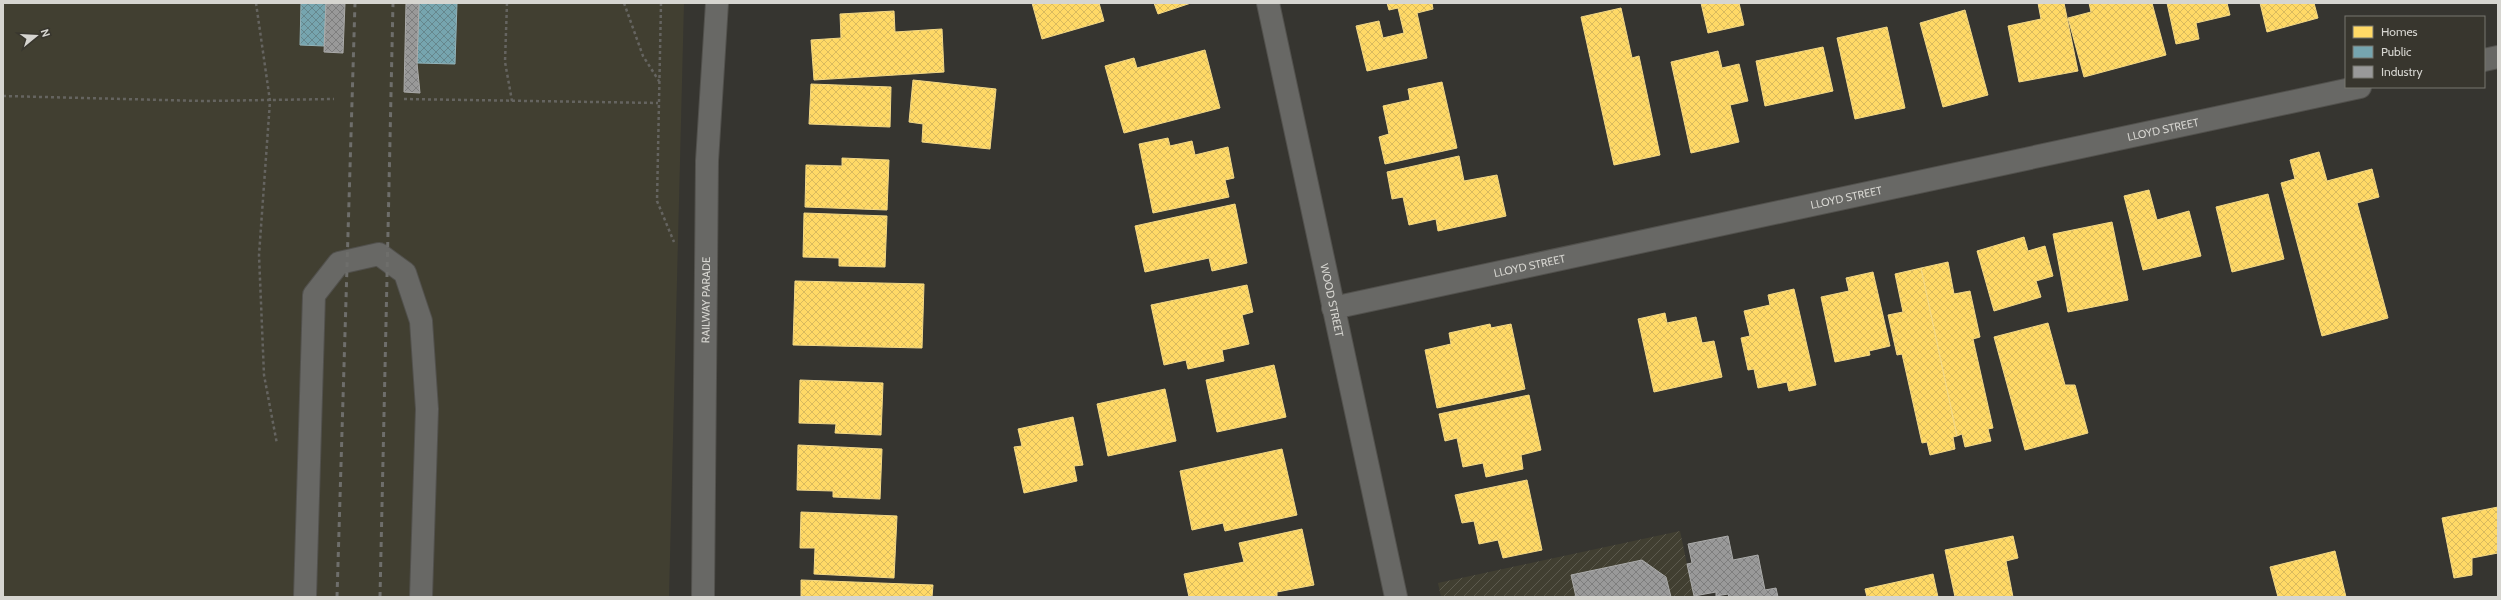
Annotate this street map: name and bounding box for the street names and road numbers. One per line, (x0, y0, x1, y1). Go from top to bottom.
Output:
street label: LLOYD STREET (2126, 115, 2200, 144)
street label: LLOYD STREET (1809, 183, 1883, 212)
street label: LLOYD STREET (1492, 251, 1567, 280)
street label: RAILWAY PARADE (698, 257, 713, 343)
street label: WOOD STREET (1317, 262, 1347, 338)

